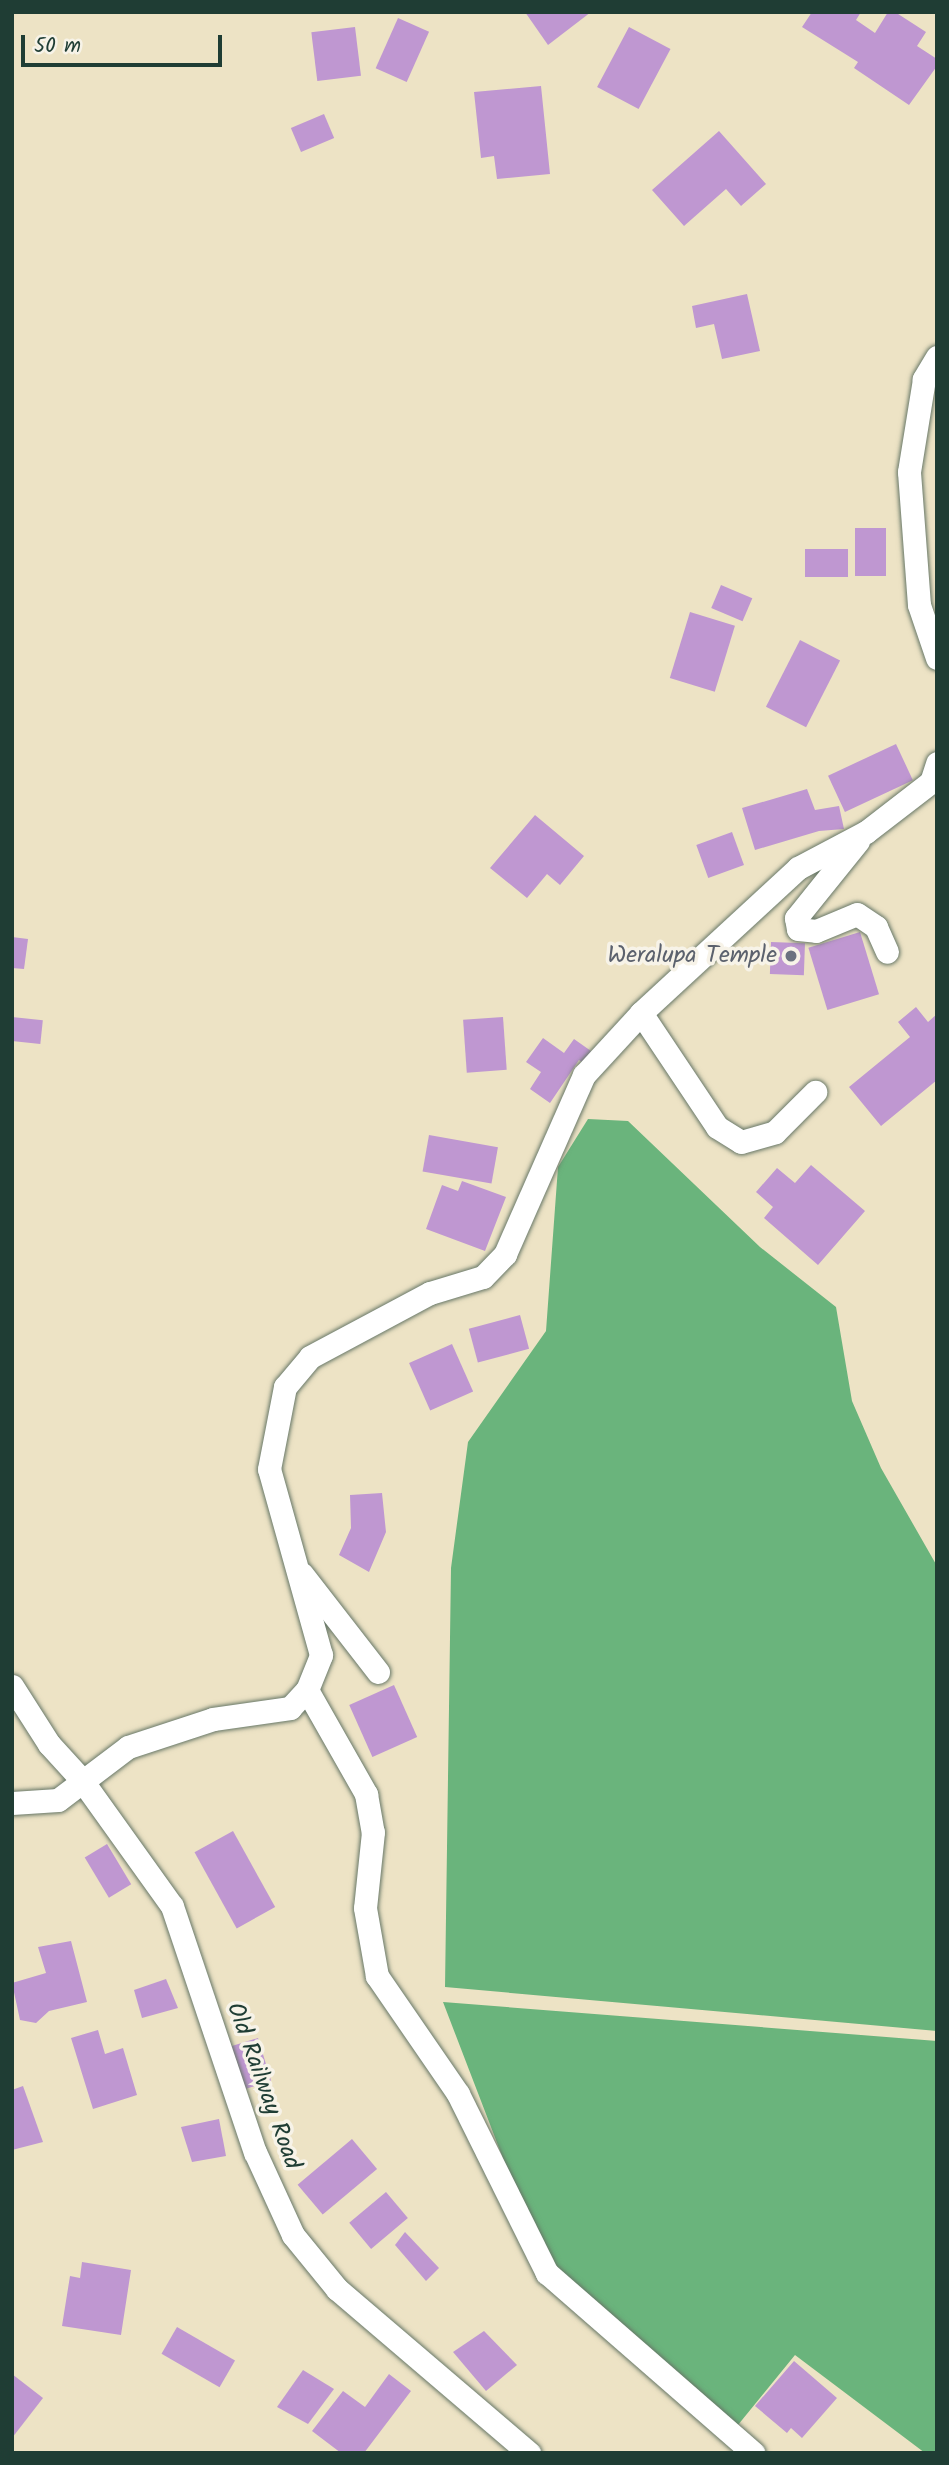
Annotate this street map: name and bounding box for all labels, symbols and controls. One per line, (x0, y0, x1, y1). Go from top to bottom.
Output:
scale bar (24, 21, 226, 65)
text: 50 m (34, 30, 81, 63)
place label: Weralupa Temple (608, 942, 777, 970)
marker: Weralupa Temple (783, 948, 799, 964)
street label: Old Railway Road (219, 1999, 307, 2173)

